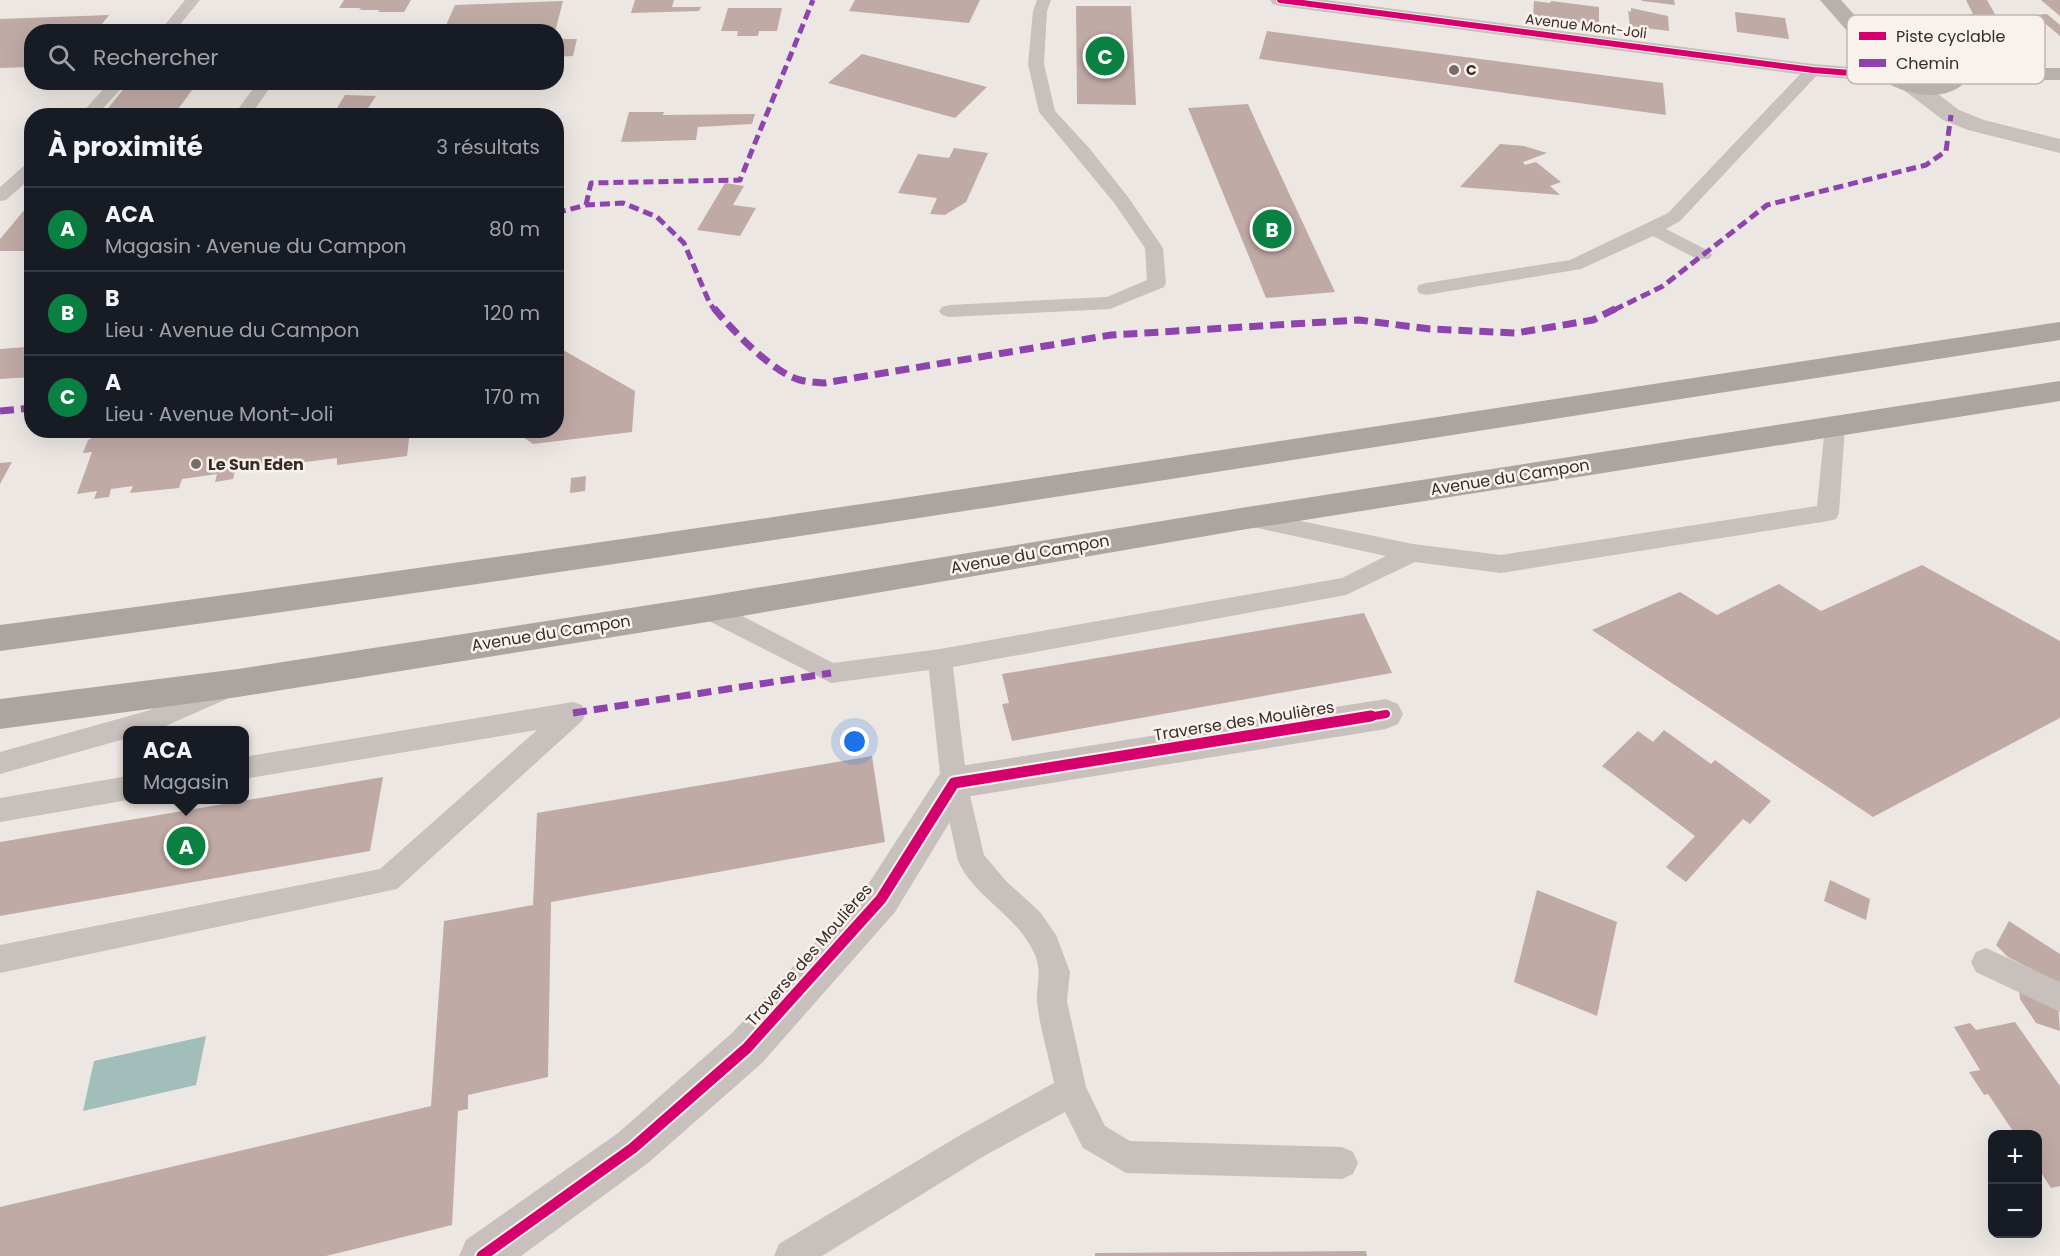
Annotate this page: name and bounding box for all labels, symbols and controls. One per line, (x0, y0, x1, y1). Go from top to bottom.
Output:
street label: Avenue Mont-Joli (1524, 9, 1648, 43)
legend (1847, 15, 2045, 84)
search box (24, 24, 564, 90)
text: Piste cyclable (1896, 25, 2006, 48)
pin: C (1086, 34, 1124, 78)
icon: search (45, 41, 78, 74)
text: Rechercher (93, 42, 219, 73)
text: Chemin (1896, 52, 1959, 75)
place label: C (1466, 60, 1477, 80)
marker: C (1447, 63, 1461, 77)
text: À proximité (48, 129, 203, 165)
text: 3 résultats (436, 133, 540, 161)
text: ACA (105, 199, 154, 230)
pin: B (1252, 206, 1292, 252)
text: A (60, 215, 75, 243)
text: 80 m (489, 215, 540, 243)
text: Magasin · Avenue du Campon (105, 232, 407, 260)
text: B (105, 283, 120, 314)
text: B (61, 299, 74, 327)
text: 120 m (484, 299, 540, 327)
text: Lieu · Avenue du Campon (105, 316, 359, 344)
text: A (105, 367, 121, 398)
text: C (60, 383, 75, 411)
text: 170 m (484, 383, 540, 411)
text: Lieu · Avenue Mont-Joli (105, 400, 333, 428)
place label: Le Sun Eden (208, 453, 304, 476)
street label: Avenue du Campon (1429, 453, 1591, 501)
marker: Le Sun Eden (189, 457, 203, 471)
street label: Avenue du Campon (949, 529, 1111, 579)
street label: Avenue du Campon (470, 609, 632, 657)
street label: Traverse des Moulières (1152, 695, 1336, 747)
popup (123, 726, 249, 804)
your location (840, 727, 869, 756)
text: ACA (143, 735, 192, 766)
text: Magasin (143, 768, 229, 796)
pin: A (166, 824, 206, 868)
street label: Traverse des Moulières (740, 879, 878, 1031)
map controls (1988, 1130, 2042, 1238)
button: + (1988, 1130, 2042, 1184)
button: − (1988, 1184, 2042, 1238)

